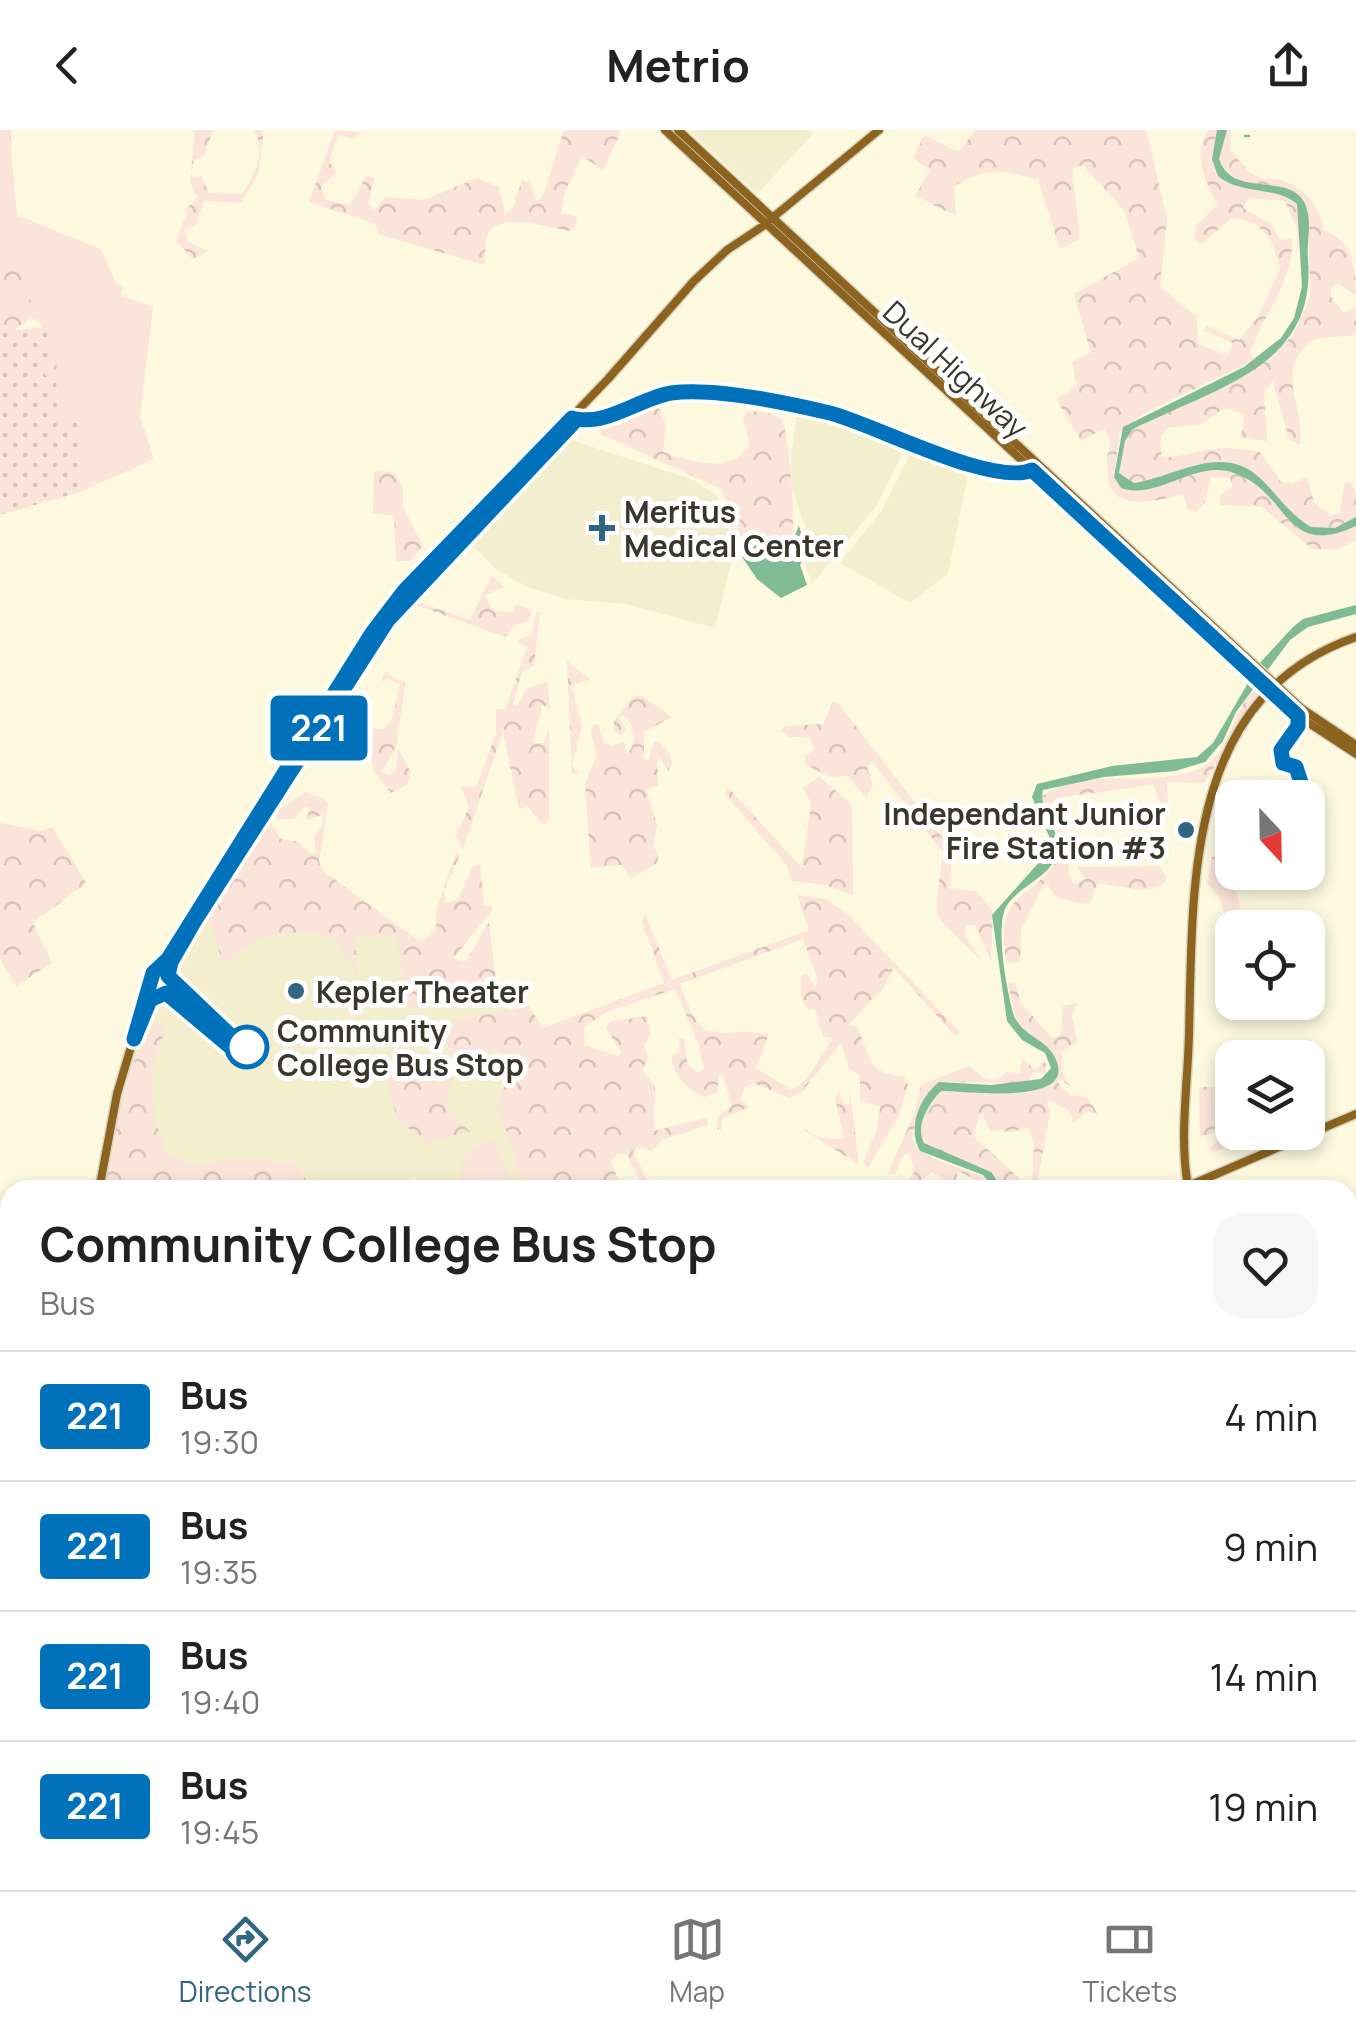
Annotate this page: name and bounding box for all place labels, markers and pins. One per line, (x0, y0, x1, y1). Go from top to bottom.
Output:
place label: Meritus Medical Center (624, 491, 844, 566)
marker: Meritus Medical Center (589, 515, 615, 541)
place label: Independant Junior Fire Station #3 (883, 793, 1166, 868)
marker: Independant Junior Fire Station #3 (1175, 819, 1197, 841)
place label: Kepler Theater (316, 971, 529, 1012)
marker: Kepler Theater (285, 980, 307, 1002)
place label: Community College Bus Stop (277, 1010, 524, 1085)
marker: Community College Bus Stop (226, 1026, 268, 1068)

